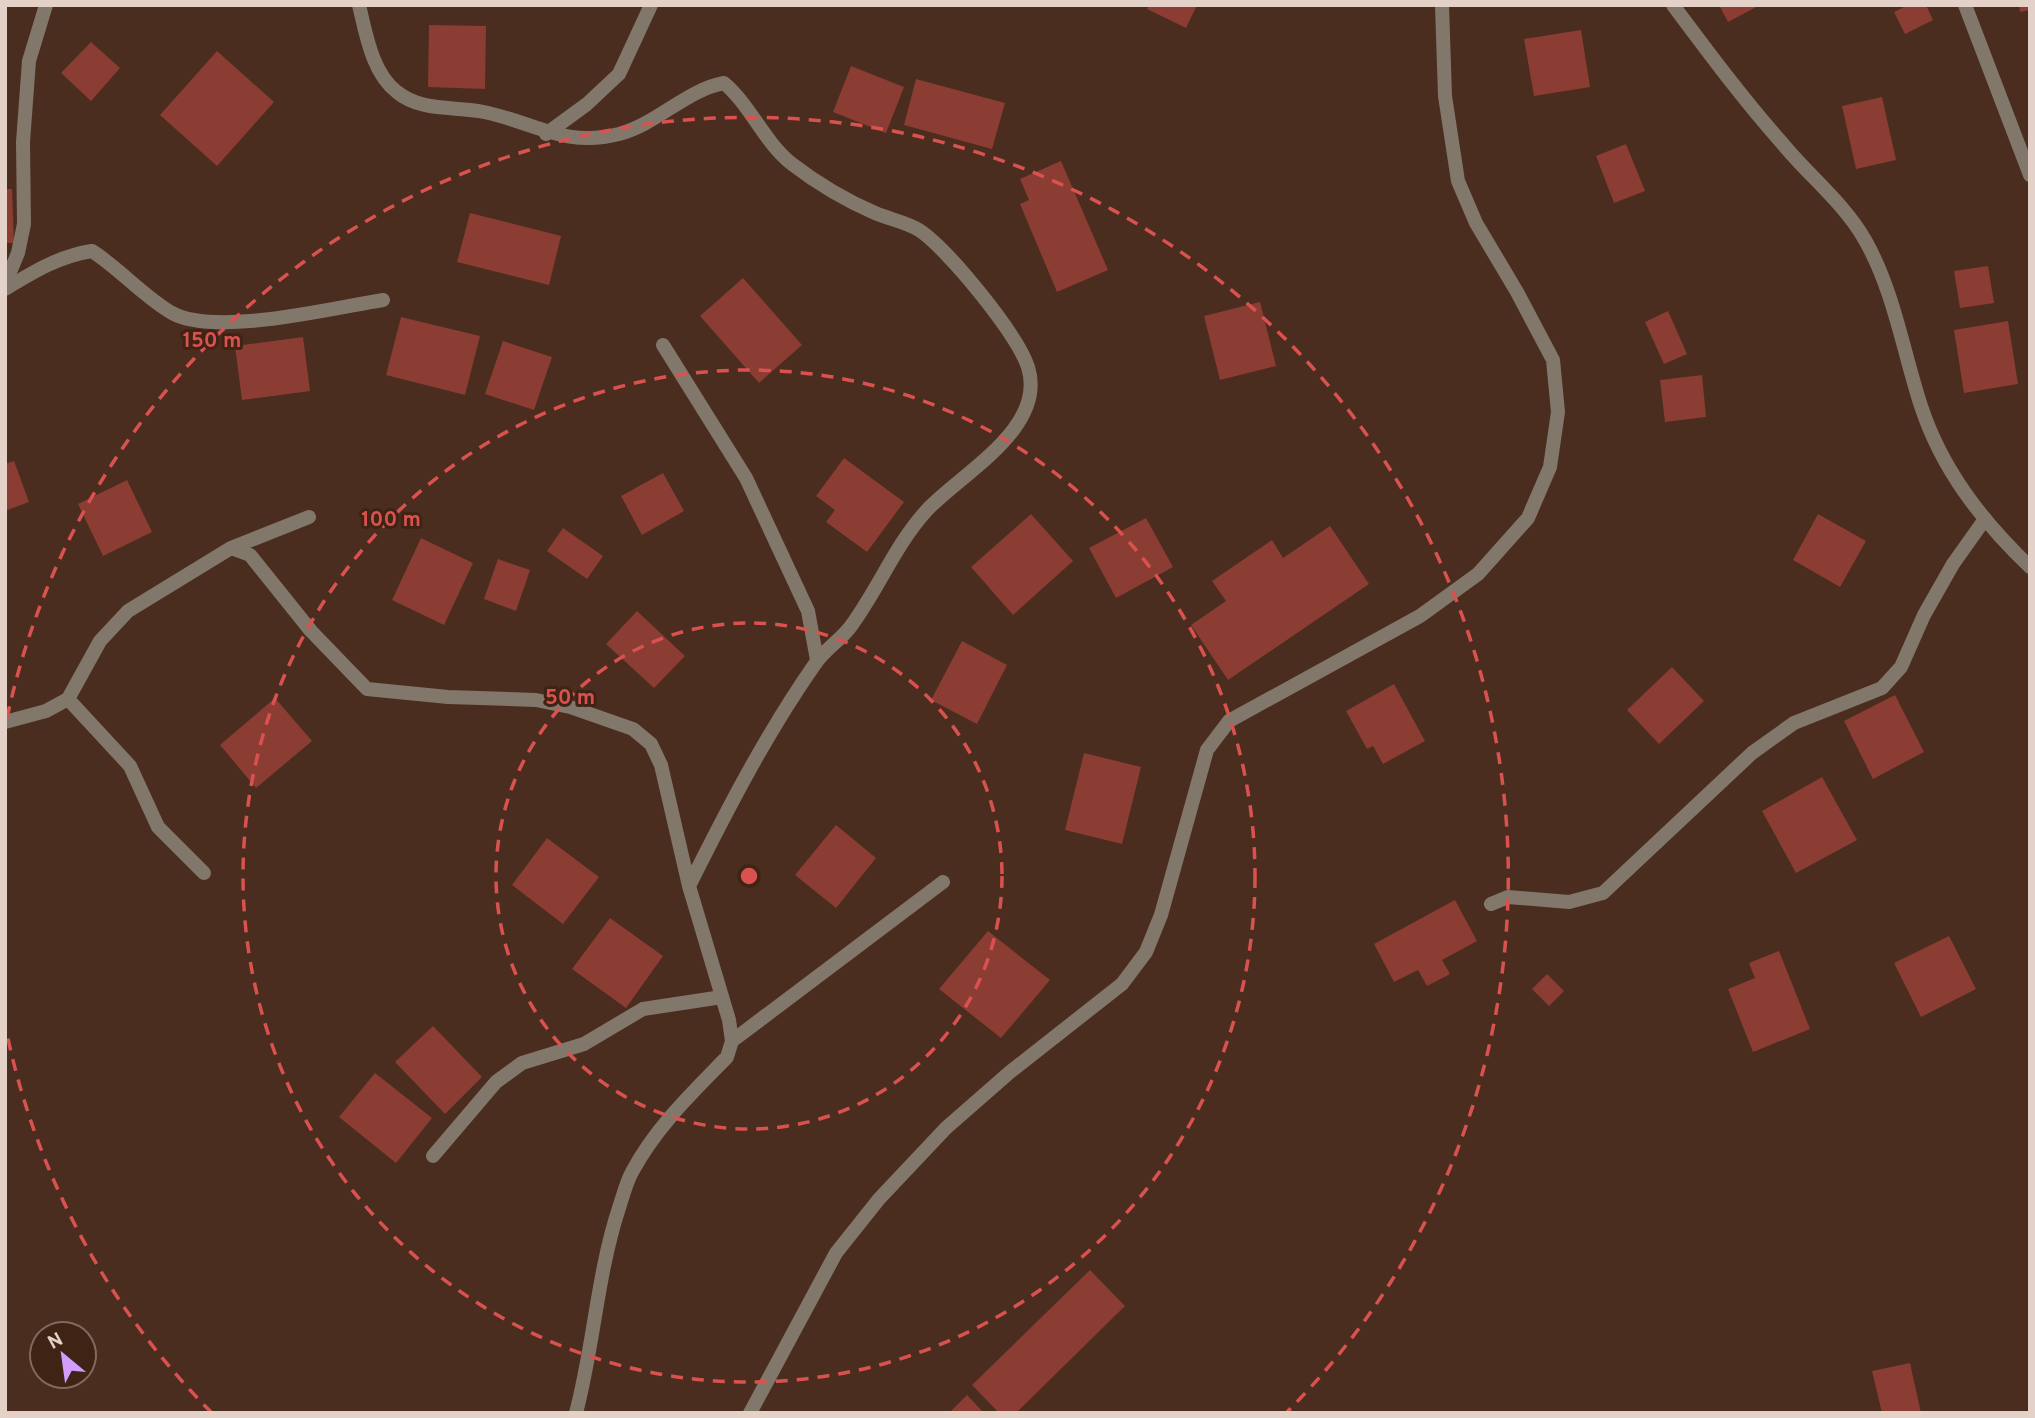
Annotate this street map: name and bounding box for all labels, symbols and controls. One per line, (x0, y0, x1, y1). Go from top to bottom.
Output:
text: 150 m (183, 328, 241, 355)
text: 100 m (361, 507, 421, 534)
text: 50 m (545, 685, 595, 712)
centre of rings (737, 864, 761, 888)
north arrow (28, 1320, 98, 1390)
text: N (44, 1328, 68, 1356)

